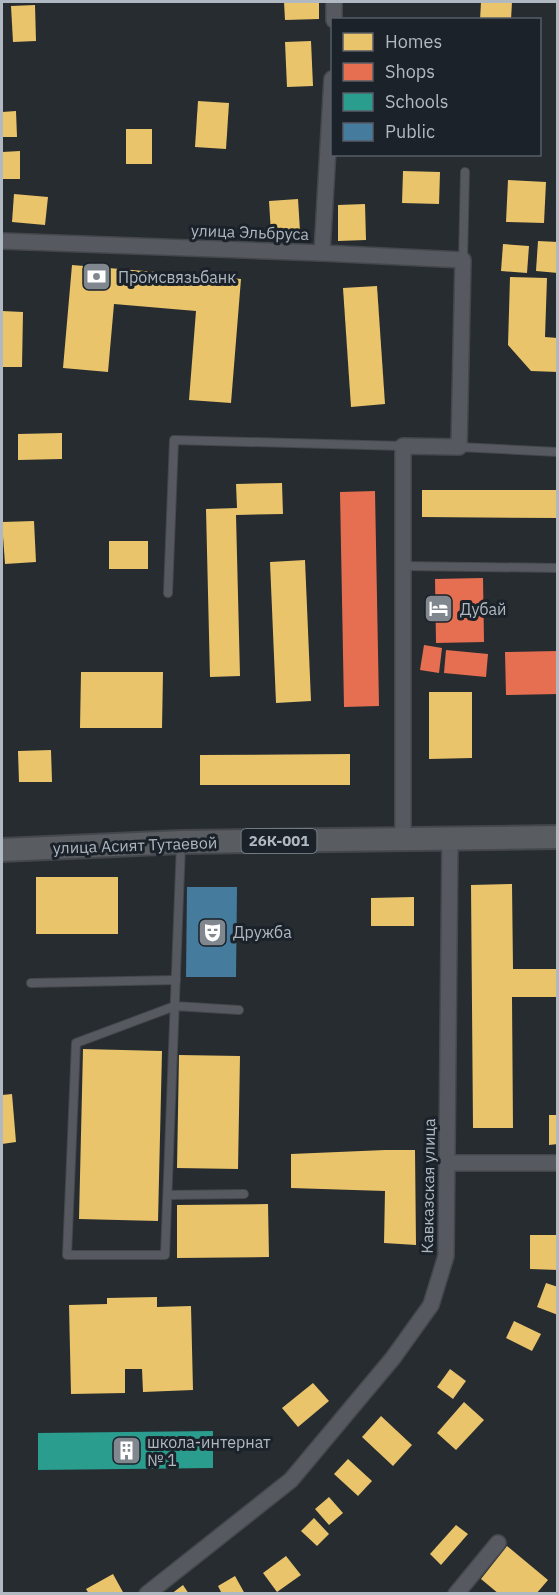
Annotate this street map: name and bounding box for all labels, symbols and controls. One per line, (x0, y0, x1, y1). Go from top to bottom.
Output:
legend (331, 18, 541, 156)
text: Homes (385, 30, 442, 53)
text: Shops (385, 60, 435, 83)
text: Schools (385, 90, 449, 113)
text: Public (385, 120, 435, 143)
street label: улица Эльбруса (191, 220, 310, 244)
bank icon: Промсвязьбанк (81, 261, 113, 293)
place label: Промсвязьбанк (118, 267, 236, 287)
hotel icon: Дубай (423, 593, 455, 625)
place label: Дубай (460, 599, 506, 619)
road number: 26К-001 (242, 829, 316, 853)
street label: улица Асият Тутаевой (53, 832, 217, 858)
theatre icon: Дружба (196, 916, 228, 948)
place label: Дружба (233, 922, 292, 942)
street label: Кавказская улица (417, 1118, 439, 1254)
place label: школа-интернат № 1 (147, 1432, 271, 1470)
building icon: школа-интернат № 1 (110, 1435, 142, 1467)

